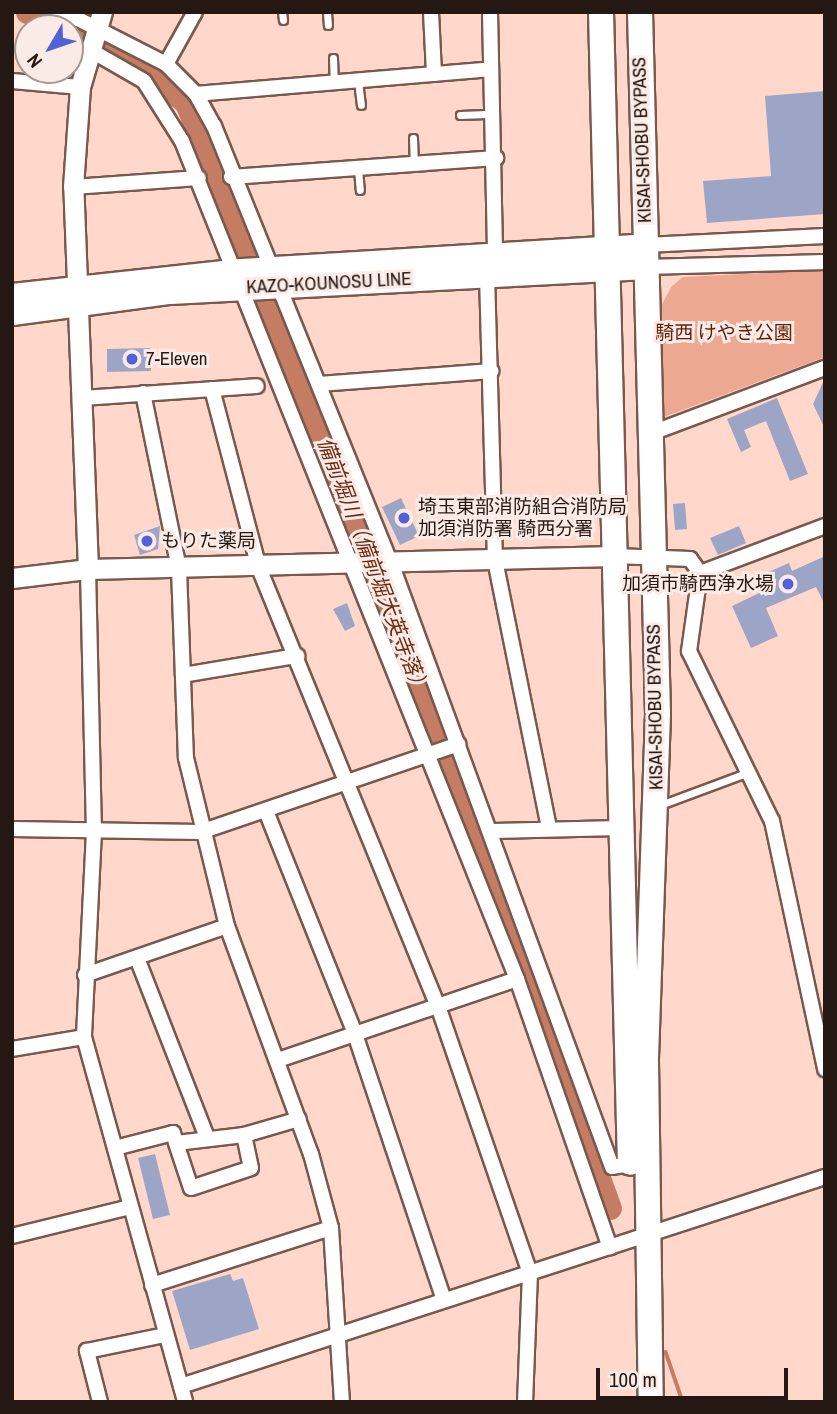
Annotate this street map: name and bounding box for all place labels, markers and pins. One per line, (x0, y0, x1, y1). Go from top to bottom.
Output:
place label: 7-Eleven (146, 348, 207, 370)
marker: 7-Eleven (124, 351, 140, 367)
place label: 埼玉東部消防組合消防局 加須消防署 騎西分署 (418, 496, 627, 540)
marker: 埼玉東部消防組合消防局 加須消防署 騎西分署 (396, 510, 412, 526)
place label: もりた薬局 (161, 530, 256, 552)
marker: もりた薬局 (139, 533, 155, 549)
place label: 加須市騎西浄水場 (622, 573, 774, 595)
marker: 加須市騎西浄水場 (780, 576, 796, 592)

